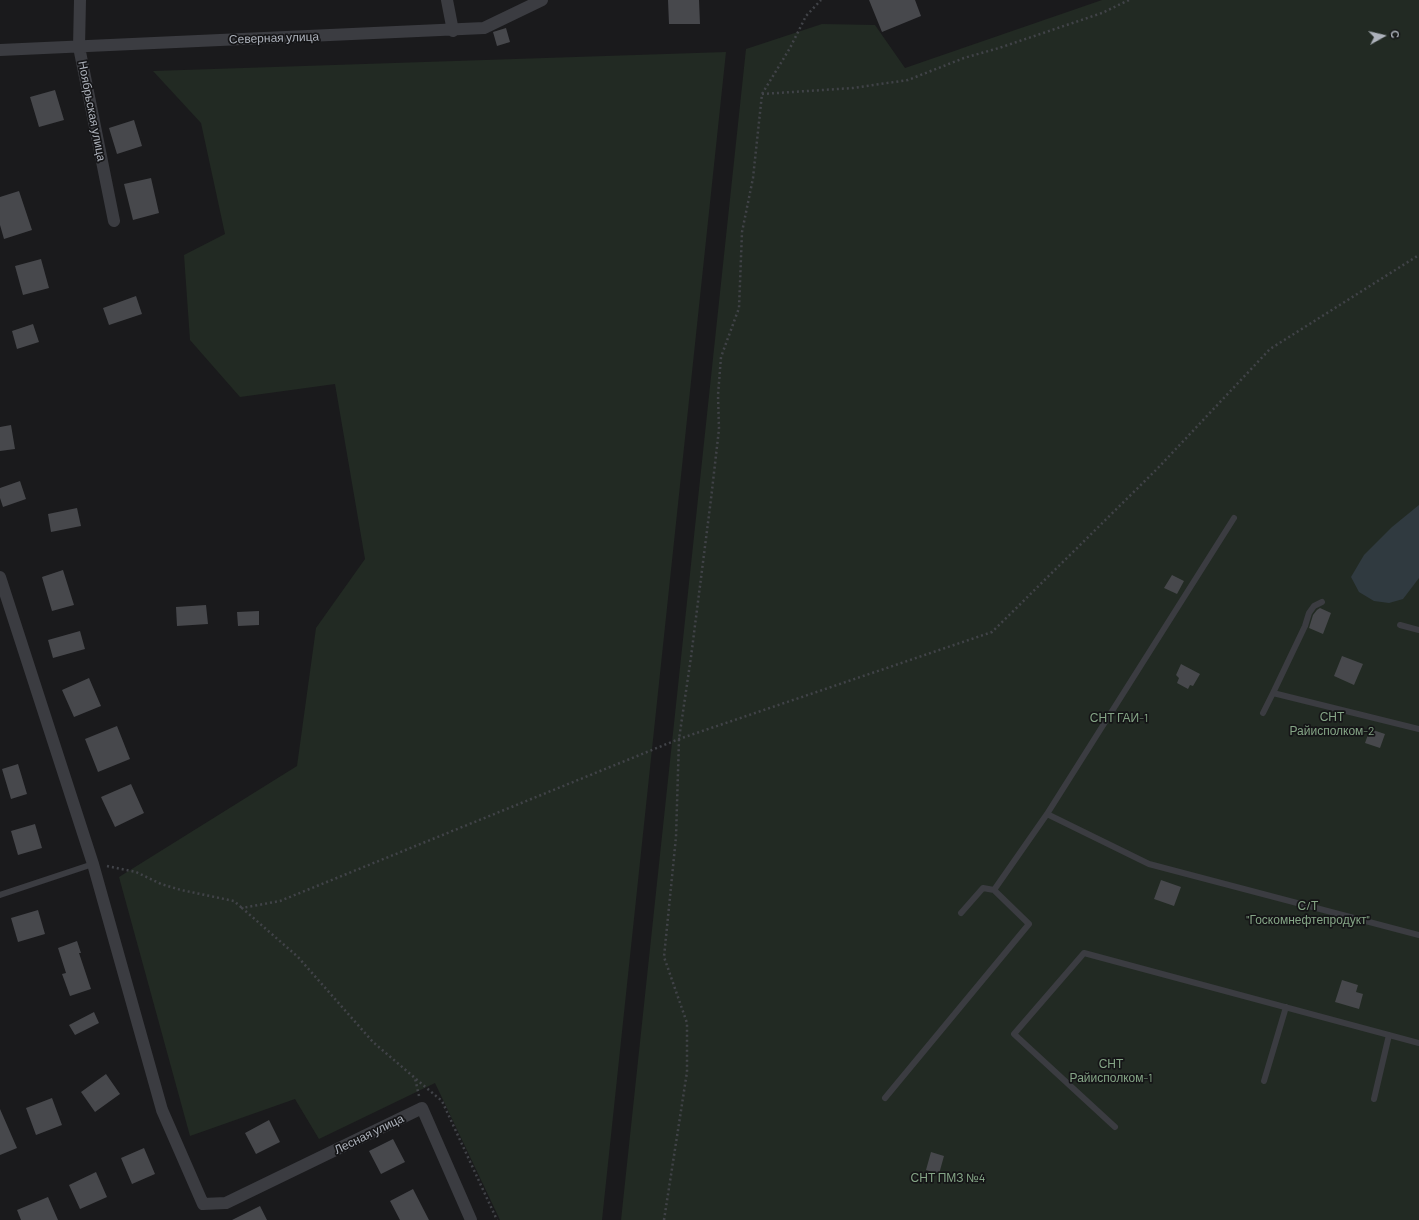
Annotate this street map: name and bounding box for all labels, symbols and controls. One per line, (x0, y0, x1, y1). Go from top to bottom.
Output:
north arrow (1363, 16, 1403, 56)
street label: Северная улица (229, 29, 319, 47)
text: С (1388, 29, 1402, 39)
street label: Ноябрьская улица (75, 60, 109, 162)
park label: СНТ Райисполком-2 (1289, 710, 1375, 738)
park label: СНТ ГАИ-1 (1090, 711, 1148, 725)
park label: С/Т "Госкомнефтепродукт" (1246, 899, 1370, 927)
park label: СНТ Райисполком-1 (1070, 1057, 1152, 1085)
street label: Лесная улица (332, 1111, 406, 1157)
park label: СНТ ПМЗ №4 (911, 1171, 985, 1185)

